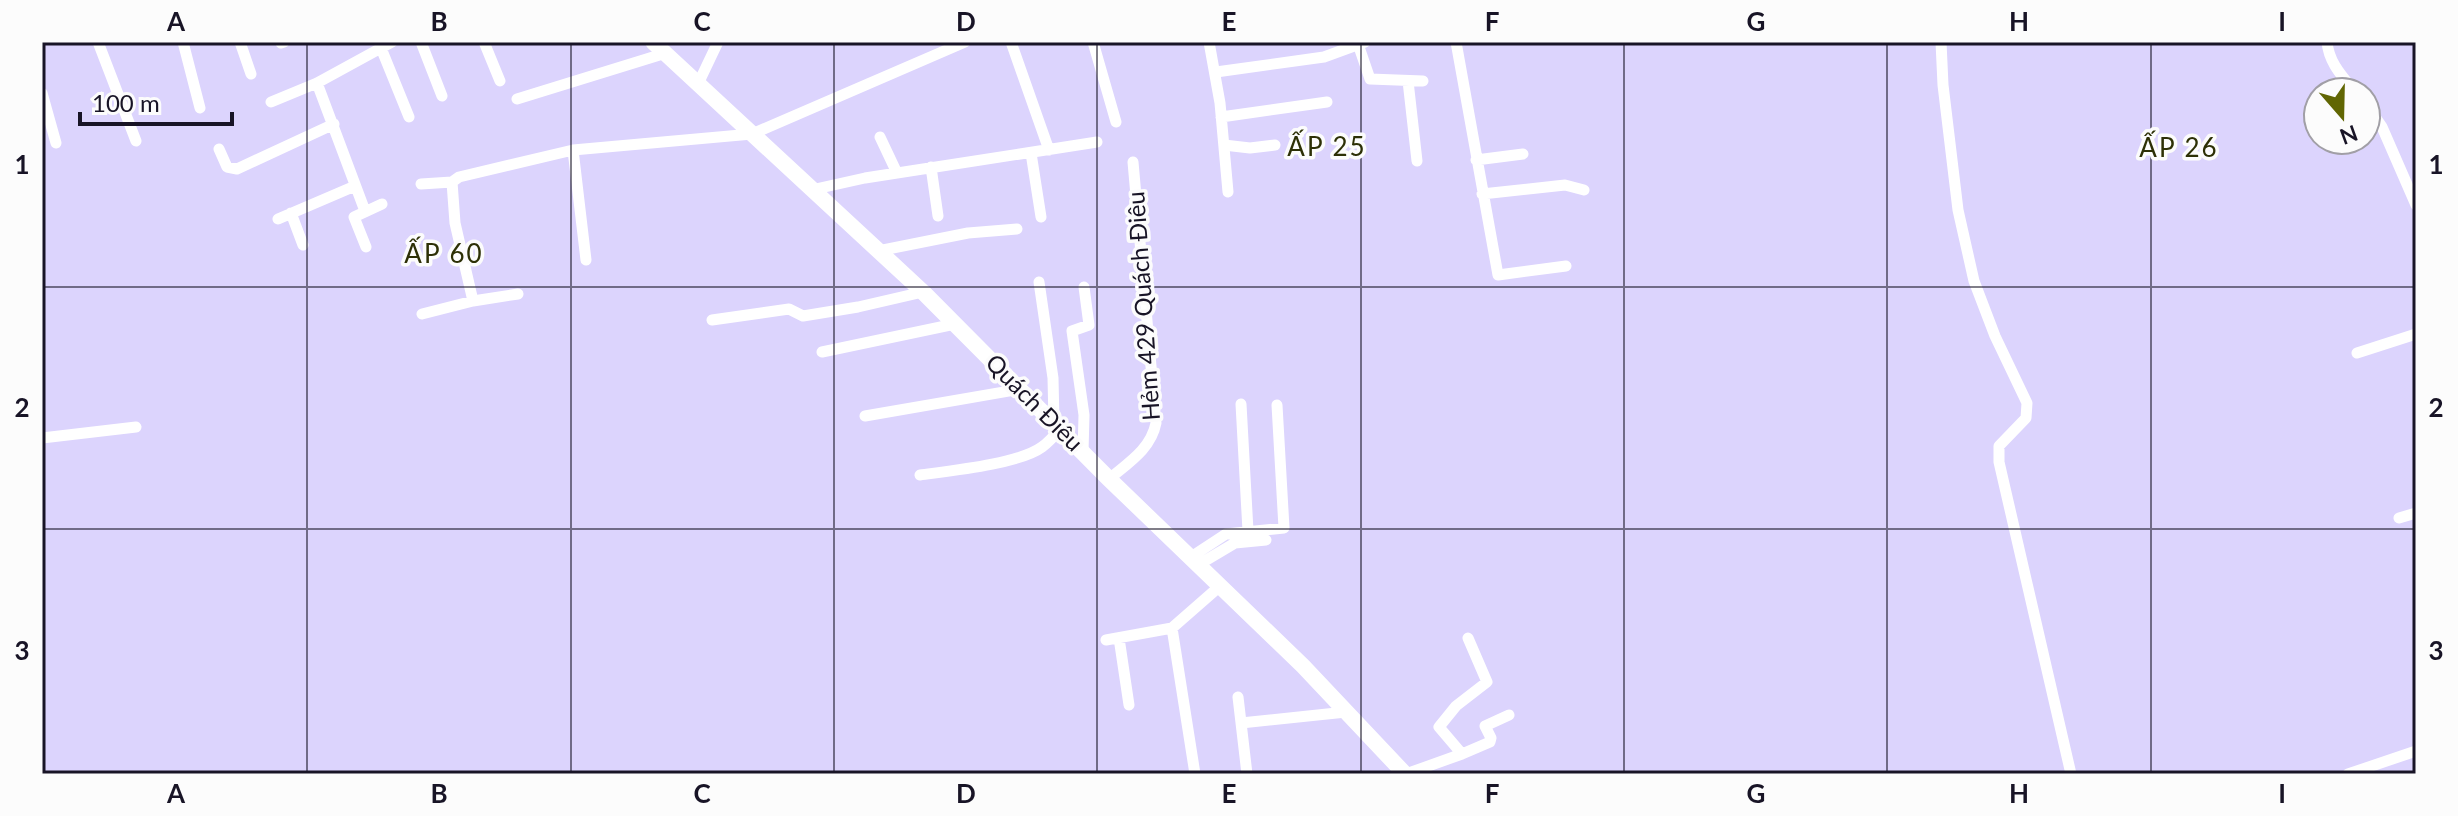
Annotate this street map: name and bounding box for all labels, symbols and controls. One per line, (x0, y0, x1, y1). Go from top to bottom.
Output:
text: A (166, 5, 186, 37)
text: B (430, 5, 448, 37)
text: C (693, 5, 711, 37)
text: D (956, 5, 976, 37)
text: E (1222, 5, 1236, 37)
text: F (1485, 5, 1499, 37)
text: G (1747, 5, 1765, 37)
text: H (2009, 5, 2029, 37)
text: I (2278, 5, 2286, 37)
scale bar (80, 76, 232, 126)
north arrow (2302, 76, 2382, 156)
text: 100 m (92, 88, 160, 117)
text: N (2336, 120, 2362, 151)
district label: ẤP 25 (1287, 129, 1367, 162)
district label: ẤP 26 (2139, 130, 2219, 163)
text: 1 (14, 148, 30, 180)
text: 1 (2428, 148, 2444, 180)
street label: Hẻm 429 Quách Điêu (1120, 190, 1165, 422)
district label: ẤP 60 (404, 236, 484, 269)
street label: Quách Điêu (980, 347, 1090, 457)
text: 2 (14, 391, 30, 423)
text: 2 (2428, 391, 2444, 423)
text: 3 (14, 634, 30, 666)
text: 3 (2428, 634, 2444, 666)
text: A (166, 777, 186, 809)
text: B (430, 777, 448, 809)
text: C (693, 777, 711, 809)
text: D (956, 777, 976, 809)
text: E (1222, 777, 1236, 809)
text: F (1485, 777, 1499, 809)
text: G (1747, 777, 1765, 809)
text: H (2009, 777, 2029, 809)
text: I (2278, 777, 2286, 809)

